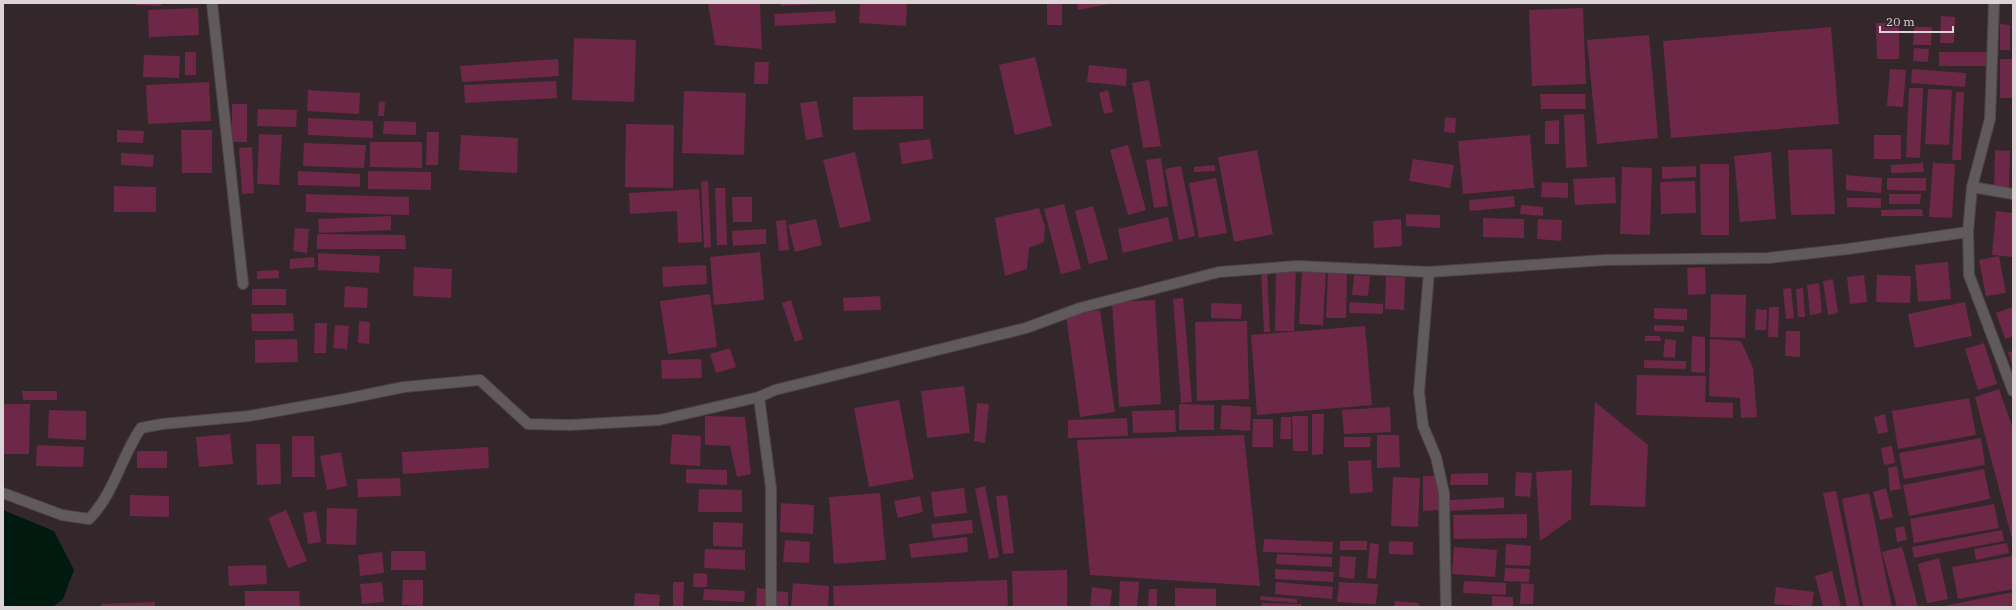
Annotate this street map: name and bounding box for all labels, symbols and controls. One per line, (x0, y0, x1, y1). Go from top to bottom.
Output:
scale bar (1880, 8, 1953, 34)
text: 20 m (1886, 14, 1915, 29)

